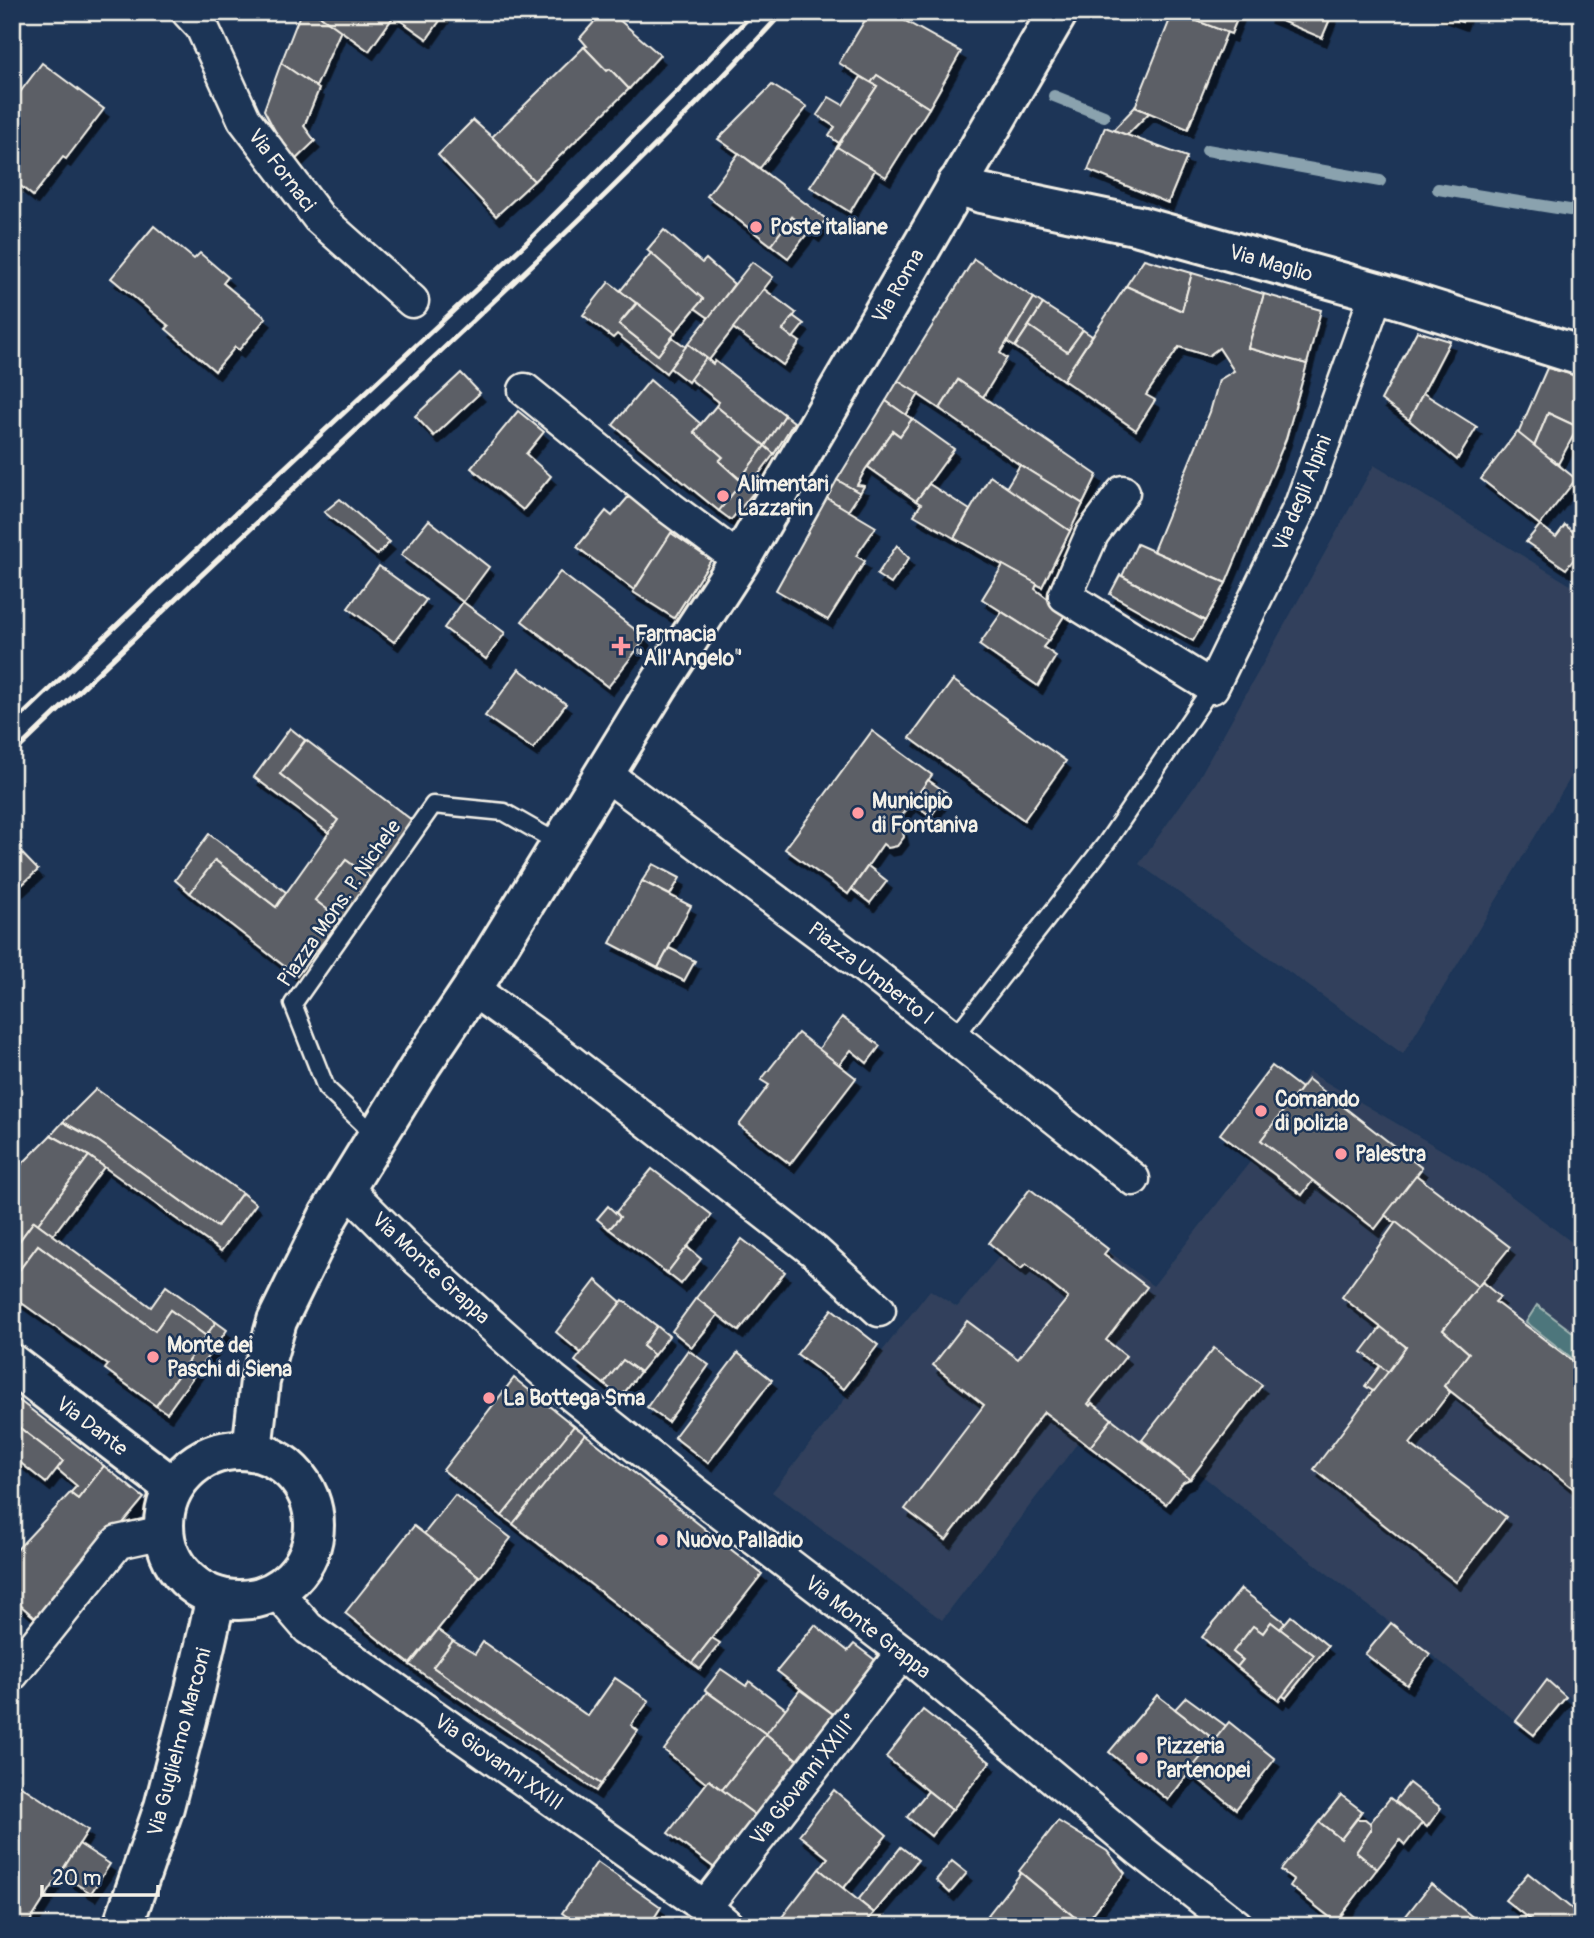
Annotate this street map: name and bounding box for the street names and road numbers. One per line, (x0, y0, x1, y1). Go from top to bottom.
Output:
street label: Via Fornaci (242, 123, 322, 217)
street label: Via Maglio (1226, 239, 1316, 288)
street label: Via Roma (866, 244, 931, 328)
street label: Via degli Alpini (1267, 431, 1338, 555)
street label: Piazza Mons. P. Nichele (271, 814, 408, 992)
street label: Piazza Umberto I (802, 916, 939, 1031)
street label: Via Monte Grappa (366, 1206, 496, 1330)
street label: Via Dante (50, 1391, 134, 1463)
street label: Via Monte Grappa (799, 1570, 936, 1685)
street label: Via Guglielmo Marconi (141, 1645, 218, 1839)
street label: Via Giovanni XXIII (429, 1708, 569, 1817)
street label: Via Giovanni XXIII° (744, 1708, 865, 1851)

